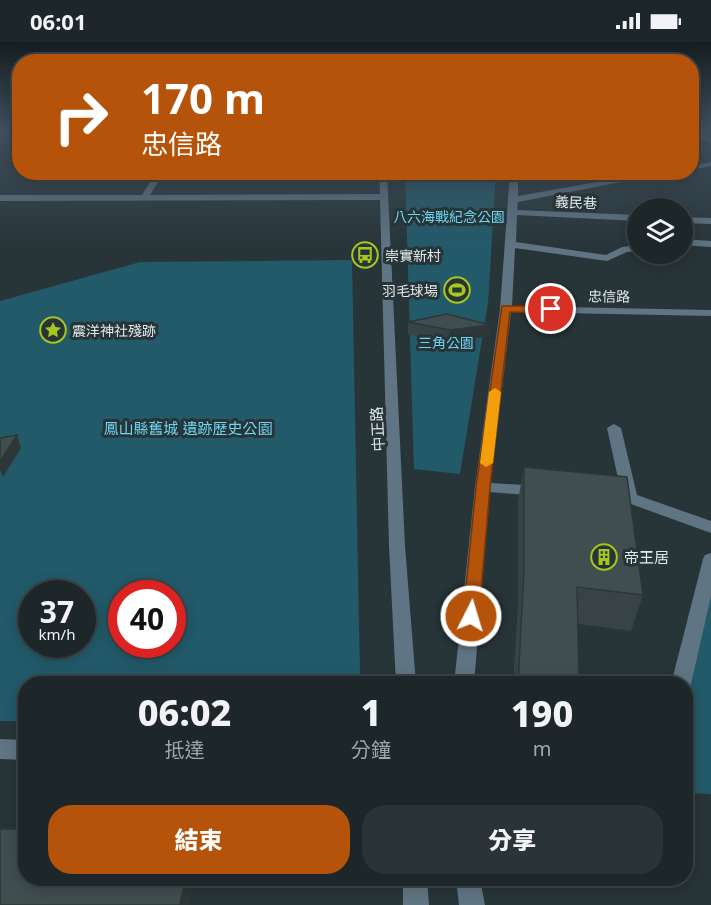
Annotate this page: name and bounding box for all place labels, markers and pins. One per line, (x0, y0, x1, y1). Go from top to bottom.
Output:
bus stop icon: 崇實新村 (350, 240, 380, 270)
place label: 崇實新村 (385, 246, 441, 265)
sports icon: 羽毛球場 (442, 275, 472, 305)
place label: 羽毛球場 (382, 281, 438, 300)
pin (525, 283, 576, 334)
place icon: 震洋神社殘跡 (38, 315, 68, 345)
place label: 震洋神社殘跡 (72, 321, 156, 340)
building icon: 帝王居 (589, 542, 619, 572)
place label: 帝王居 (624, 547, 669, 567)

